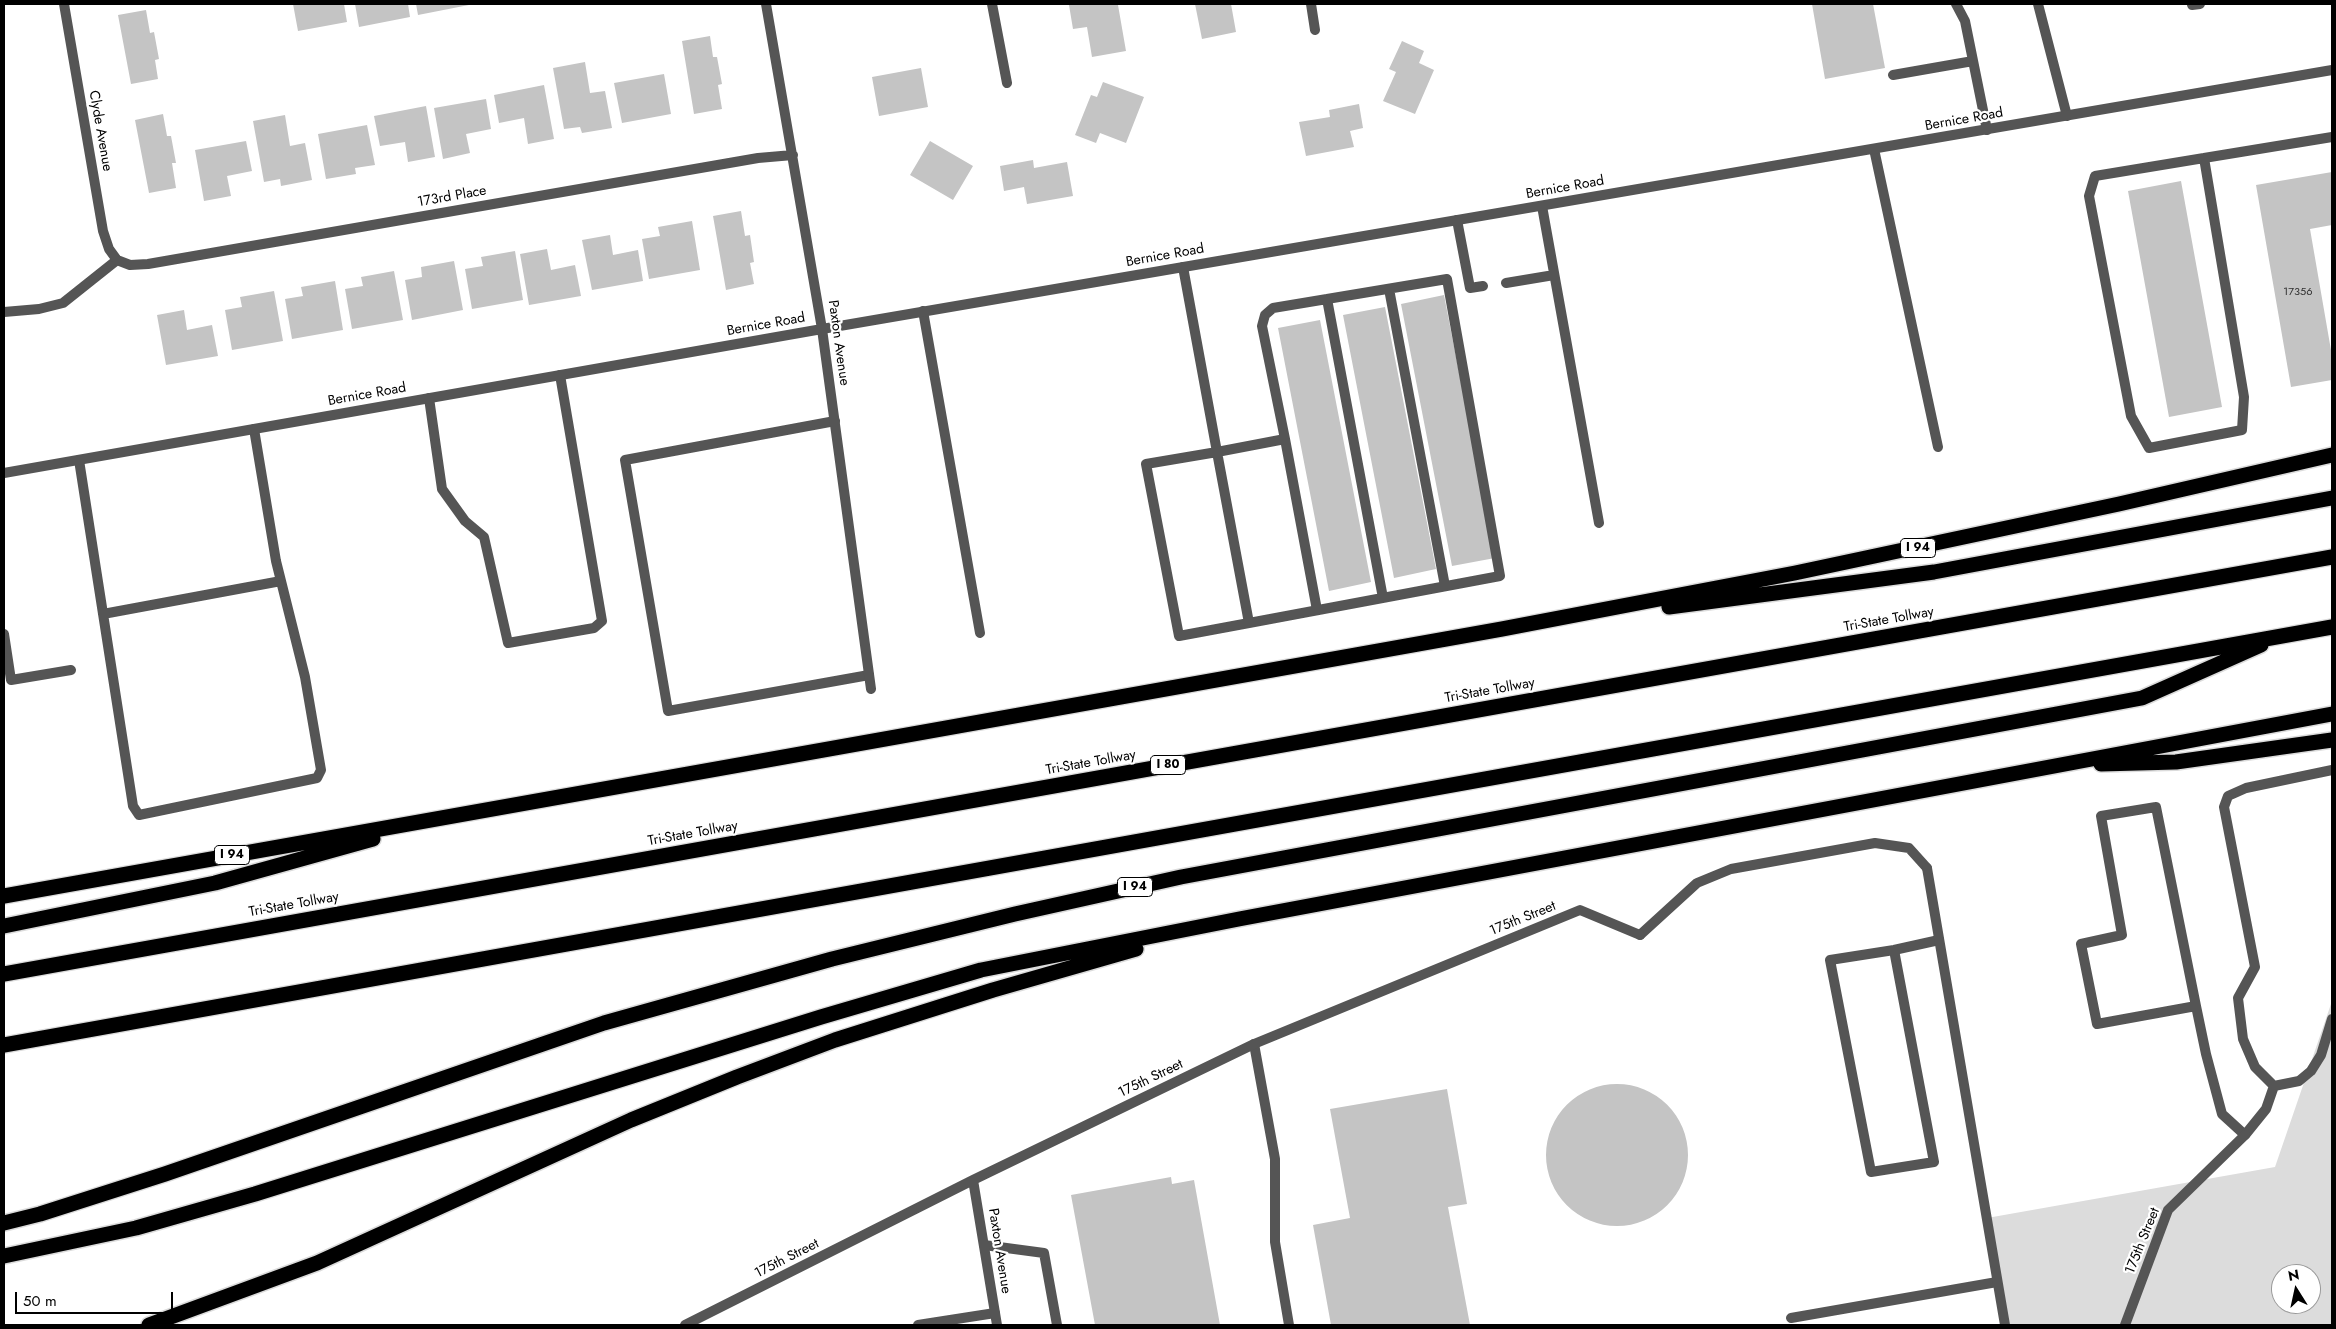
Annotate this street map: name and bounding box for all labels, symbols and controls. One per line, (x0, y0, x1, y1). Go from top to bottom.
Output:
street label: Clyde Avenue (85, 89, 115, 173)
street label: Bernice Road (1924, 105, 2004, 135)
street label: Bernice Road (1525, 173, 1605, 203)
street label: 173rd Place (416, 183, 488, 211)
street label: Bernice Road (1125, 241, 1205, 271)
house number: 17356 (2283, 285, 2313, 299)
street label: Paxton Avenue (824, 299, 852, 387)
street label: Bernice Road (726, 310, 806, 340)
street label: Bernice Road (327, 380, 407, 410)
road number: I 94 (1900, 538, 1936, 558)
street label: Tri-State Tollway (1843, 604, 1935, 636)
street label: Tri-State Tollway (1444, 675, 1536, 707)
street label: Tri-State Tollway (1045, 747, 1137, 779)
road number: I 80 (1150, 756, 1186, 774)
street label: Tri-State Tollway (647, 818, 739, 850)
road number: I 94 (214, 846, 250, 864)
road number: I 94 (1118, 878, 1152, 896)
street label: Tri-State Tollway (248, 889, 340, 921)
street label: 175th Street (1487, 898, 1559, 940)
street label: 175th Street (1116, 1056, 1186, 1102)
street label: 175th Street (2122, 1205, 2164, 1277)
street label: Paxton Avenue (984, 1207, 1014, 1295)
street label: 175th Street (752, 1236, 822, 1282)
north arrow (2271, 1264, 2321, 1314)
text: N (2286, 1264, 2301, 1286)
scale bar (18, 1282, 175, 1314)
text: 50 m (23, 1290, 57, 1312)

